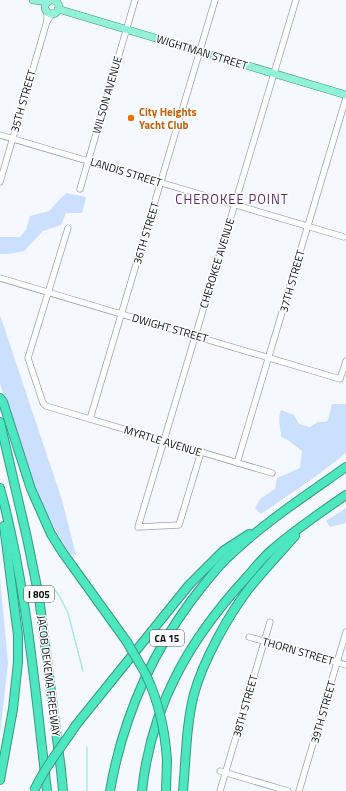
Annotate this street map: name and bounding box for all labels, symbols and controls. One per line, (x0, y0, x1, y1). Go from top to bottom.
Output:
street label: WIGHTMAN STREET (154, 31, 250, 74)
street label: WILSON AVENUE (88, 54, 126, 136)
street label: 35TH STREET (6, 68, 40, 134)
place label: City Heights Yacht Club (139, 104, 197, 133)
marker: City Heights Yacht Club (126, 113, 136, 123)
street label: LANDIS STREET (88, 154, 164, 191)
district label: CHEROKEE POINT (175, 189, 289, 209)
street label: 36TH STREET (129, 200, 163, 266)
street label: CHEROKEE AVENUE (196, 216, 238, 310)
street label: 37TH STREET (275, 248, 309, 314)
street label: DWIGHT STREET (130, 310, 210, 347)
street label: MYRTLE AVENUE (122, 422, 204, 460)
road number: I 805 (24, 586, 54, 602)
street label: JACOB DEKEMA FREEWAY (34, 615, 64, 738)
road number: CA 15 (150, 630, 184, 646)
street label: THORN STREET (260, 633, 336, 669)
street label: 38TH STREET (228, 673, 262, 739)
street label: 39TH STREET (306, 679, 340, 745)

